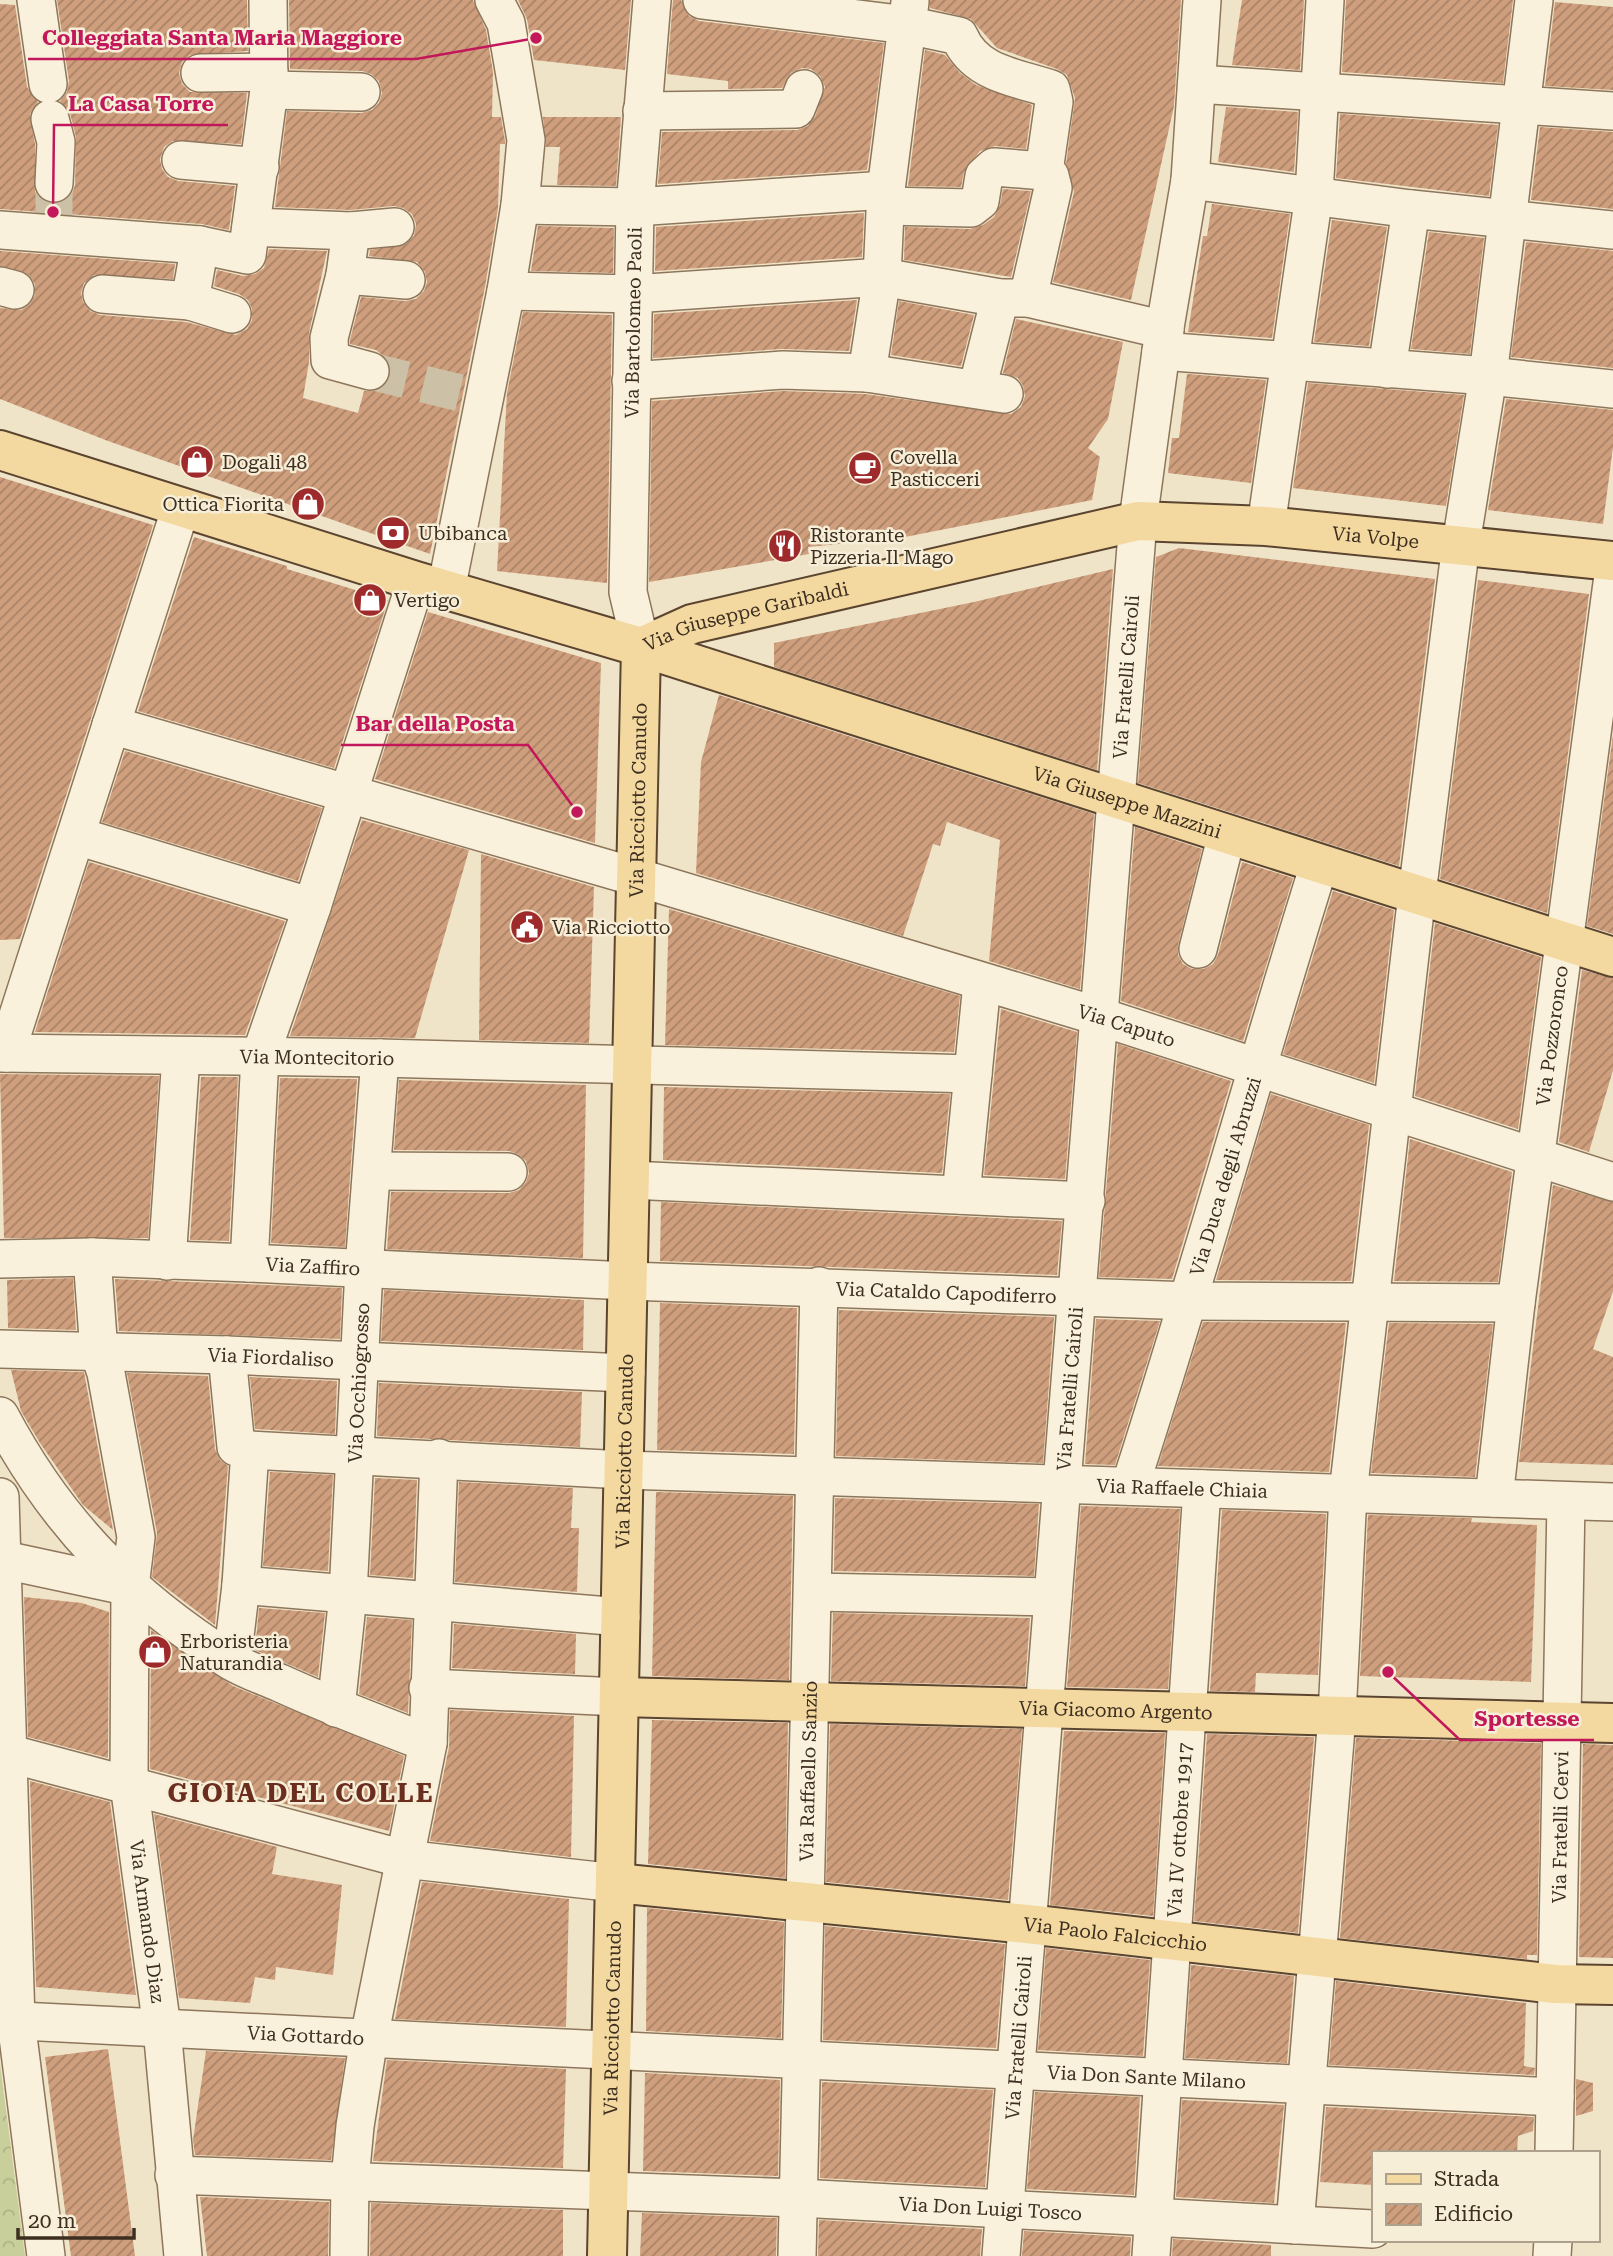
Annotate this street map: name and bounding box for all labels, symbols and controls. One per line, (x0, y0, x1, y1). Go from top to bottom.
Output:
callout: Colleggiata Santa Maria Maggiore (28, 17, 416, 59)
text: Colleggiata Santa Maria Maggiore (42, 26, 402, 50)
callout: La Casa Torre (54, 83, 228, 125)
text: La Casa Torre (68, 92, 214, 116)
street label: Via Bartolomeo Paoli (620, 227, 646, 418)
shop icon: Dogali 48 (178, 443, 216, 481)
place label: Covella Pasticceri (890, 446, 980, 491)
cafe icon: Covella Pasticceri (846, 449, 884, 487)
place label: Dogali 48 (222, 451, 307, 474)
shop icon: Ottica Fiorita (289, 485, 327, 523)
place label: Ottica Fiorita (162, 493, 285, 516)
bank icon: Ubibanca (374, 514, 412, 552)
street label: Via Volpe (1331, 521, 1420, 553)
place label: Ubibanca (418, 522, 508, 545)
place label: Ristorante Pizzeria Il Mago (810, 524, 954, 569)
restaurant icon: Ristorante Pizzeria Il Mago (766, 527, 804, 565)
street label: Via Giuseppe Garibaldi (640, 577, 851, 656)
shop icon: Vertigo (351, 581, 389, 619)
place label: Vertigo (394, 589, 460, 612)
street label: Via Fratelli Cairoli (1108, 594, 1144, 760)
callout: Bar della Posta (341, 703, 528, 745)
street label: Via Ricciotto Canudo (624, 703, 651, 898)
text: Bar della Posta (355, 712, 515, 736)
street label: Via Giuseppe Mazzini (1030, 761, 1225, 843)
public building icon: Via Ricciotto (508, 908, 546, 946)
place label: Via Ricciotto (552, 916, 671, 939)
street label: Via Pozzoronco (1531, 964, 1572, 1107)
street label: Via Caputo (1075, 999, 1178, 1052)
street label: Via Montecitorio (240, 1045, 395, 1070)
street label: Via Duca degli Abruzzi (1185, 1074, 1265, 1278)
street label: Via Zaffiro (265, 1252, 361, 1280)
street label: Via Cataldo Capodiferro (835, 1277, 1057, 1308)
street label: Via Occhiogrosso (343, 1302, 374, 1464)
street label: Via Fratelli Cairoli (1052, 1306, 1087, 1472)
street label: Via Fiordaliso (207, 1343, 335, 1371)
street label: Via Ricciotto Canudo (610, 1353, 638, 1549)
street label: Via Raffaele Chiaia (1096, 1474, 1269, 1502)
place label: Erboristeria Naturandia (180, 1630, 289, 1675)
shop icon: Erboristeria Naturandia (136, 1633, 174, 1671)
street label: Via Raffaello Sanzio (794, 1680, 822, 1862)
street label: Via Giacomo Argento (1019, 1696, 1213, 1724)
callout: Sportesse (1460, 1698, 1594, 1740)
text: Sportesse (1474, 1707, 1580, 1731)
street label: Via IV ottobre 1917 (1162, 1742, 1197, 1918)
street label: Via Fratelli Cervi (1547, 1751, 1573, 1904)
district label: GIOIA DEL COLLE (167, 1778, 435, 1808)
street label: Via Armando Diaz (125, 1838, 170, 2004)
street label: Via Paolo Falcicchio (1022, 1912, 1209, 1956)
street label: Via Ricciotto Canudo (598, 1920, 626, 2116)
street label: Via Fratelli Cairoli (1000, 1955, 1036, 2121)
street label: Via Gottardo (246, 2021, 365, 2050)
street label: Via Don Sante Milano (1047, 2060, 1247, 2093)
legend (1372, 2151, 1599, 2242)
text: Strada (1434, 2167, 1500, 2191)
street label: Via Don Luigi Tosco (898, 2192, 1083, 2225)
scale bar (18, 2196, 133, 2240)
text: Edificio (1434, 2202, 1513, 2226)
text: 20 m (28, 2209, 76, 2233)

